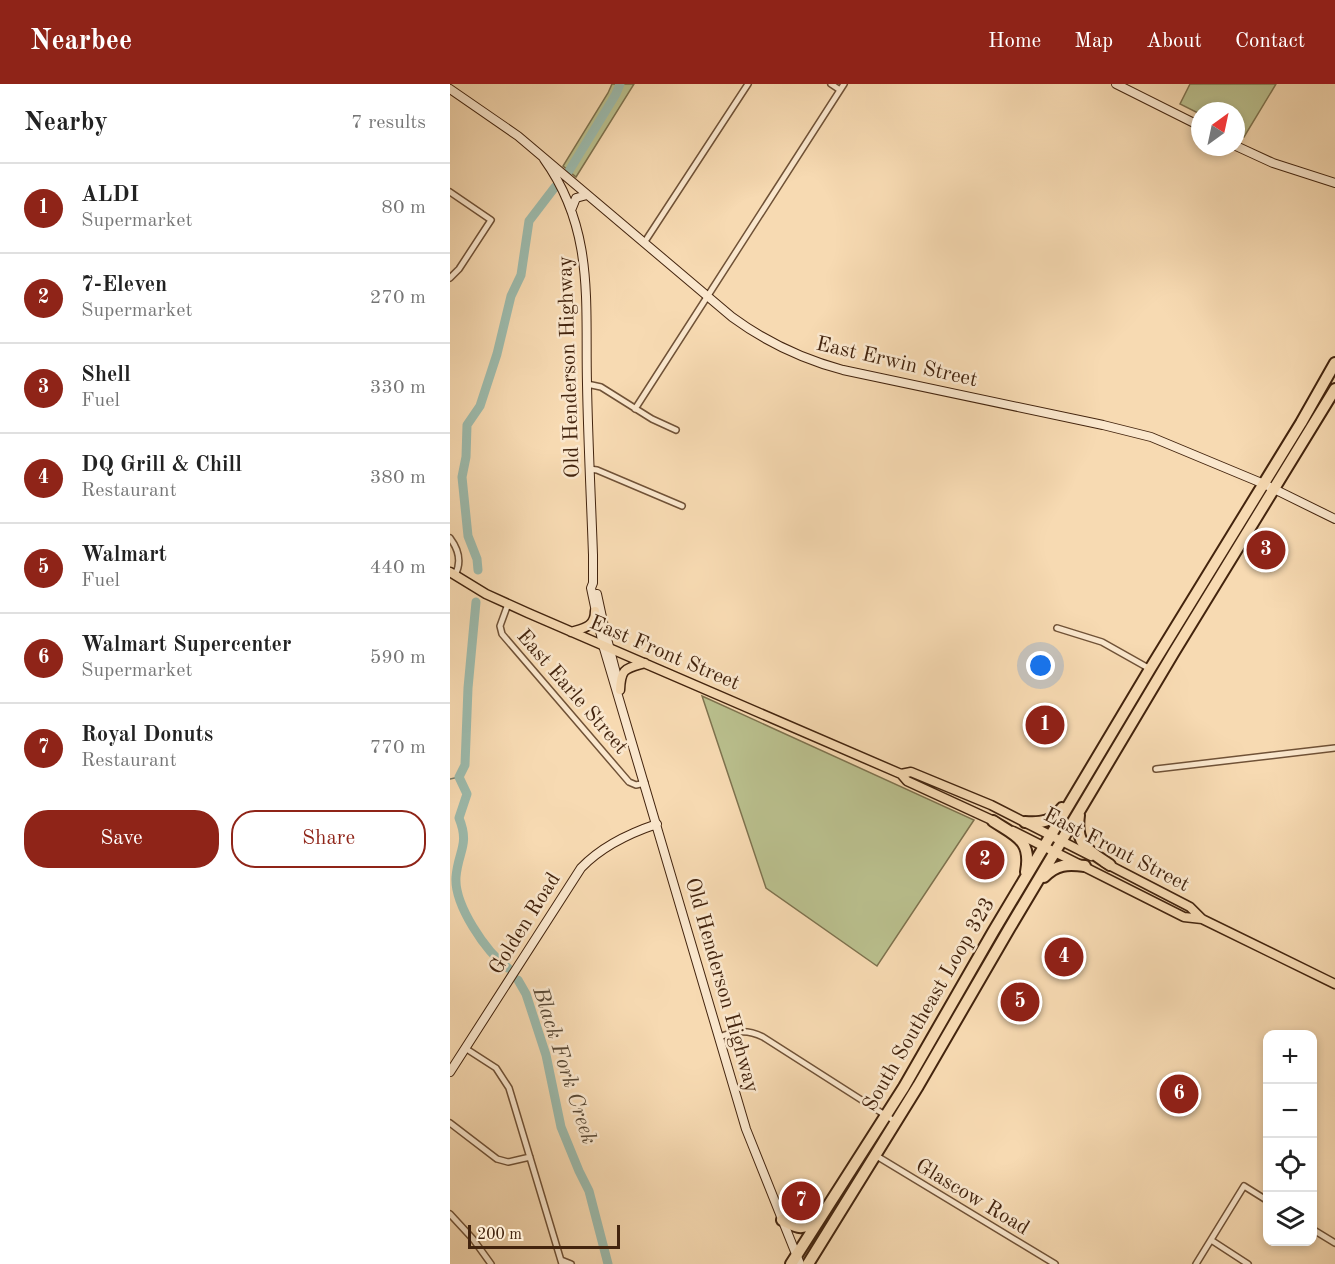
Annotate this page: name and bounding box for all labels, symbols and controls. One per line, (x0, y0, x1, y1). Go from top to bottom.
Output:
text: Nearbee (30, 28, 132, 56)
text: Home (988, 31, 1041, 52)
text: Map (1074, 31, 1113, 52)
text: About (1146, 31, 1202, 52)
text: Contact (1235, 31, 1305, 52)
north arrow (1191, 102, 1245, 156)
text: Nearby (24, 110, 108, 136)
text: 7 results (351, 113, 426, 133)
text: ALDI (81, 184, 139, 206)
text: 1 (38, 198, 49, 218)
text: 80 m (381, 198, 426, 218)
text: Supermarket (81, 211, 192, 231)
street label: Old Henderson Highway (555, 255, 584, 479)
text: 7-Eleven (81, 274, 167, 296)
text: 2 (38, 288, 49, 308)
text: 270 m (370, 288, 426, 308)
text: Supermarket (81, 301, 192, 321)
street label: East Erwin Street (814, 334, 979, 391)
text: Shell (81, 364, 131, 386)
text: 3 (38, 378, 49, 398)
text: 330 m (370, 378, 426, 398)
text: Fuel (81, 391, 120, 411)
text: DQ Grill & Chill (81, 454, 242, 476)
text: 4 (38, 468, 49, 488)
text: 380 m (370, 468, 426, 488)
text: Restaurant (81, 481, 177, 501)
pin: 3 (1246, 528, 1286, 572)
text: Walmart (81, 544, 167, 566)
text: 5 (38, 558, 49, 578)
text: 440 m (370, 558, 426, 578)
text: Fuel (81, 571, 120, 591)
street label: East Front Street (586, 612, 742, 694)
street label: East Earle Street (512, 626, 631, 758)
text: Walmart Supercenter (81, 634, 292, 656)
text: 6 (38, 648, 49, 668)
text: 590 m (370, 648, 426, 668)
your location (1026, 651, 1055, 680)
text: Supermarket (81, 661, 192, 681)
pin: 1 (1026, 702, 1064, 748)
text: Royal Donuts (81, 724, 213, 746)
text: 7 (38, 738, 49, 758)
text: 770 m (370, 738, 426, 758)
text: Restaurant (81, 751, 177, 771)
street label: East Front Street (1040, 805, 1193, 896)
button: Save (24, 810, 219, 868)
button: Share (231, 810, 426, 868)
pin: 2 (966, 838, 1004, 882)
street label: Golden Road (486, 869, 565, 978)
street label: Old Henderson Highway (681, 876, 762, 1095)
street label: South Southeast Loop 323 (859, 894, 999, 1115)
pin: 4 (1044, 934, 1084, 980)
pin: 5 (1000, 980, 1040, 1024)
water label: Black Fork Creek (528, 983, 600, 1147)
map controls (1263, 1030, 1317, 1246)
button: + (1263, 1030, 1317, 1084)
pin: 6 (1160, 1072, 1198, 1116)
button: − (1263, 1084, 1317, 1138)
button: locate (1263, 1138, 1317, 1192)
street label: Glascow Road (912, 1155, 1033, 1239)
pin: 7 (782, 1178, 820, 1224)
button: layers (1263, 1192, 1317, 1246)
scale bar (468, 1222, 620, 1250)
text: 200 m (477, 1227, 522, 1243)

